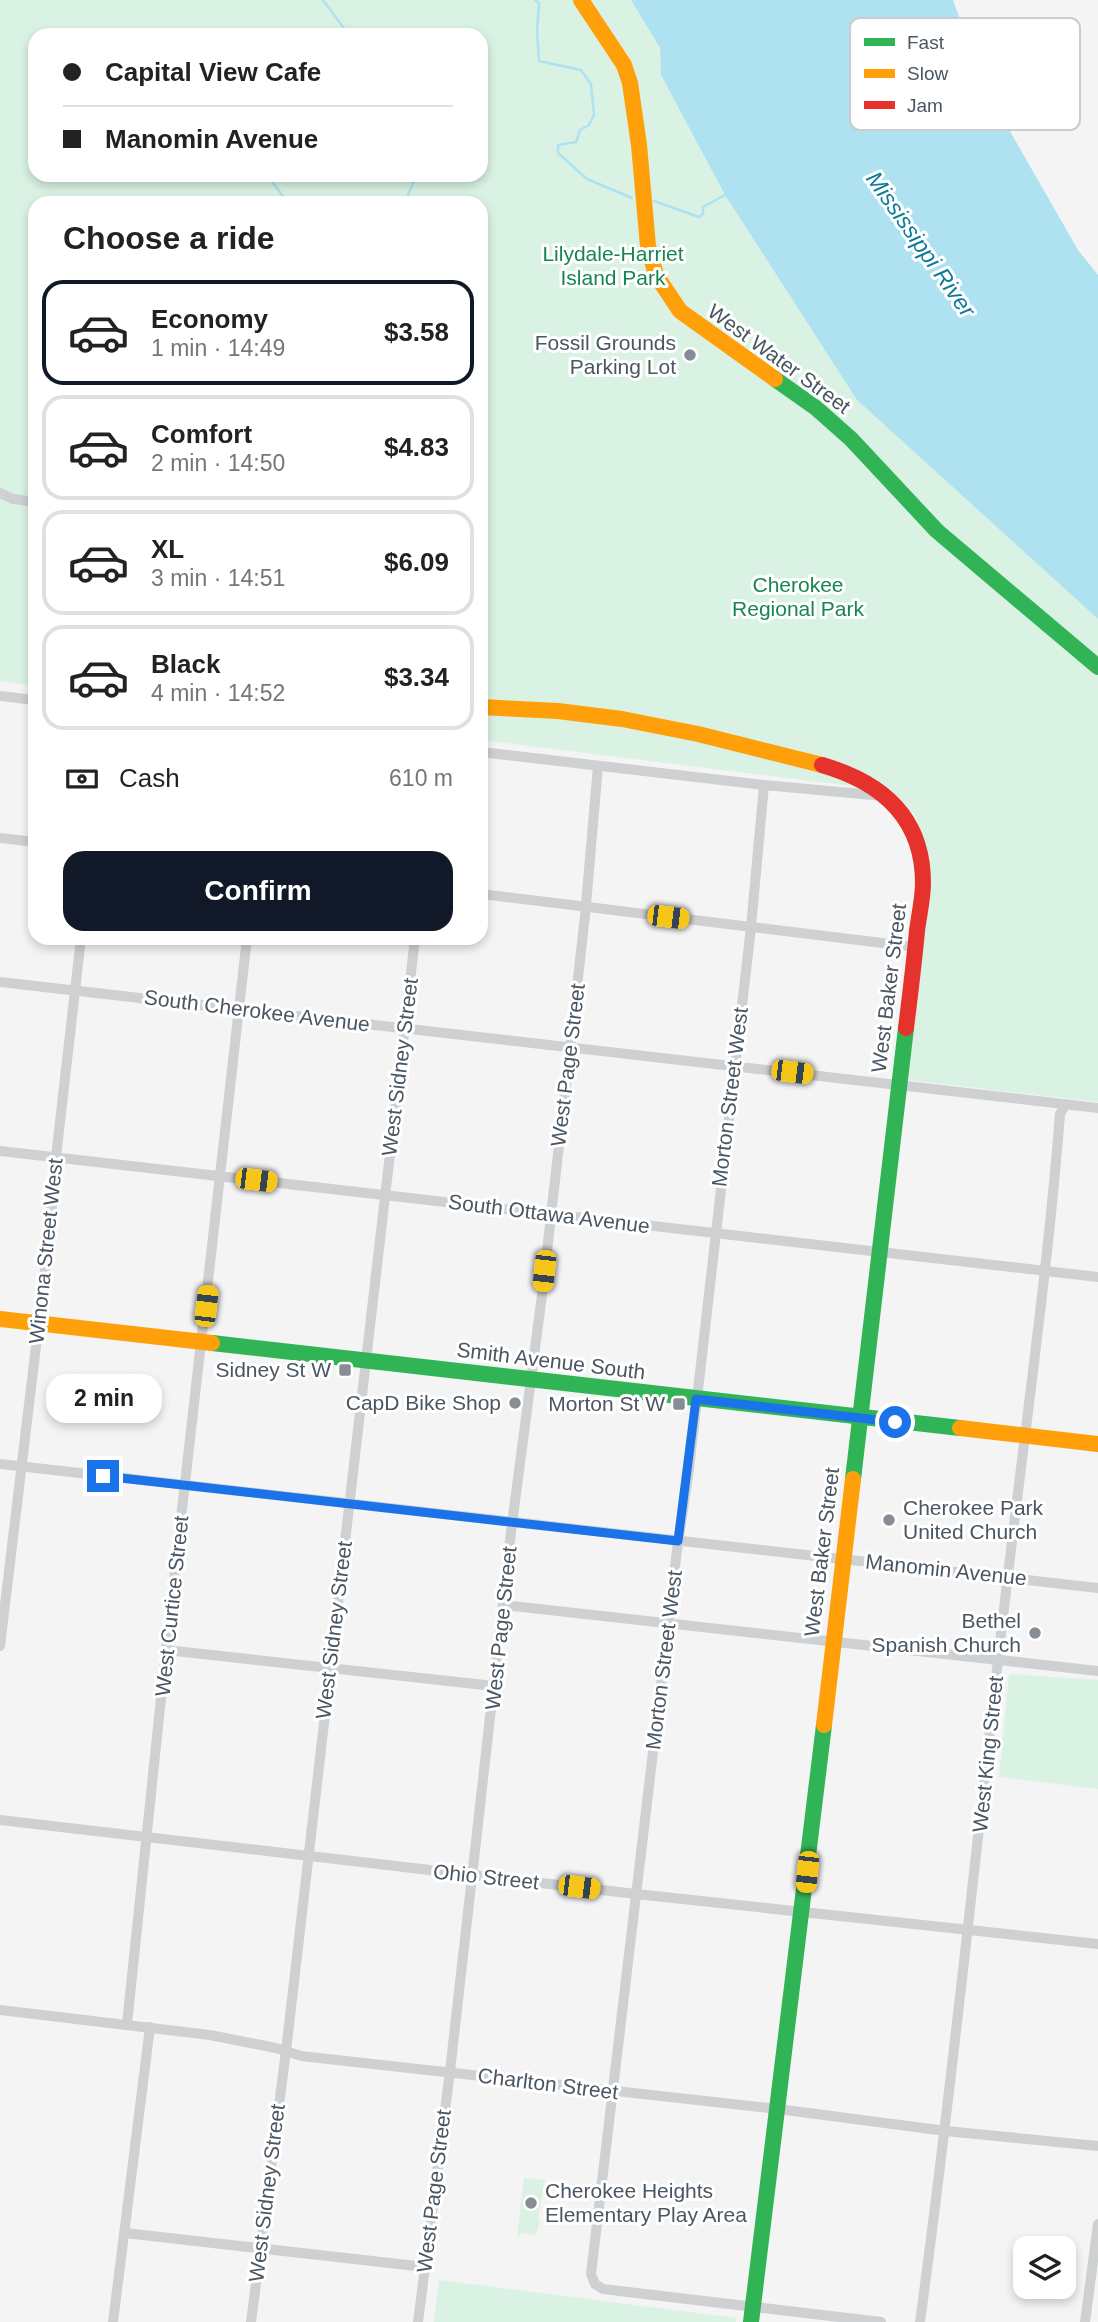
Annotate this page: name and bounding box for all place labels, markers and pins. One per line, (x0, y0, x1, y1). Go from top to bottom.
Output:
place label: Fossil Grounds Parking Lot (535, 331, 676, 378)
marker: Fossil Grounds Parking Lot (682, 347, 698, 363)
place label: Sidney St W (215, 1358, 331, 1381)
marker: Sidney St W (337, 1362, 353, 1378)
place label: CapD Bike Shop (346, 1391, 501, 1414)
place label: Morton St W (548, 1392, 665, 1415)
marker: CapD Bike Shop (507, 1395, 523, 1411)
marker: Morton St W (671, 1396, 687, 1412)
place label: Cherokee Park United Church (903, 1496, 1044, 1543)
marker: Cherokee Park United Church (881, 1512, 897, 1528)
place label: Bethel Spanish Church (872, 1609, 1021, 1656)
marker: Bethel Spanish Church (1027, 1625, 1043, 1641)
place label: Cherokee Heights Elementary Play Area (545, 2179, 747, 2226)
marker: Cherokee Heights Elementary Play Area (523, 2195, 539, 2211)

